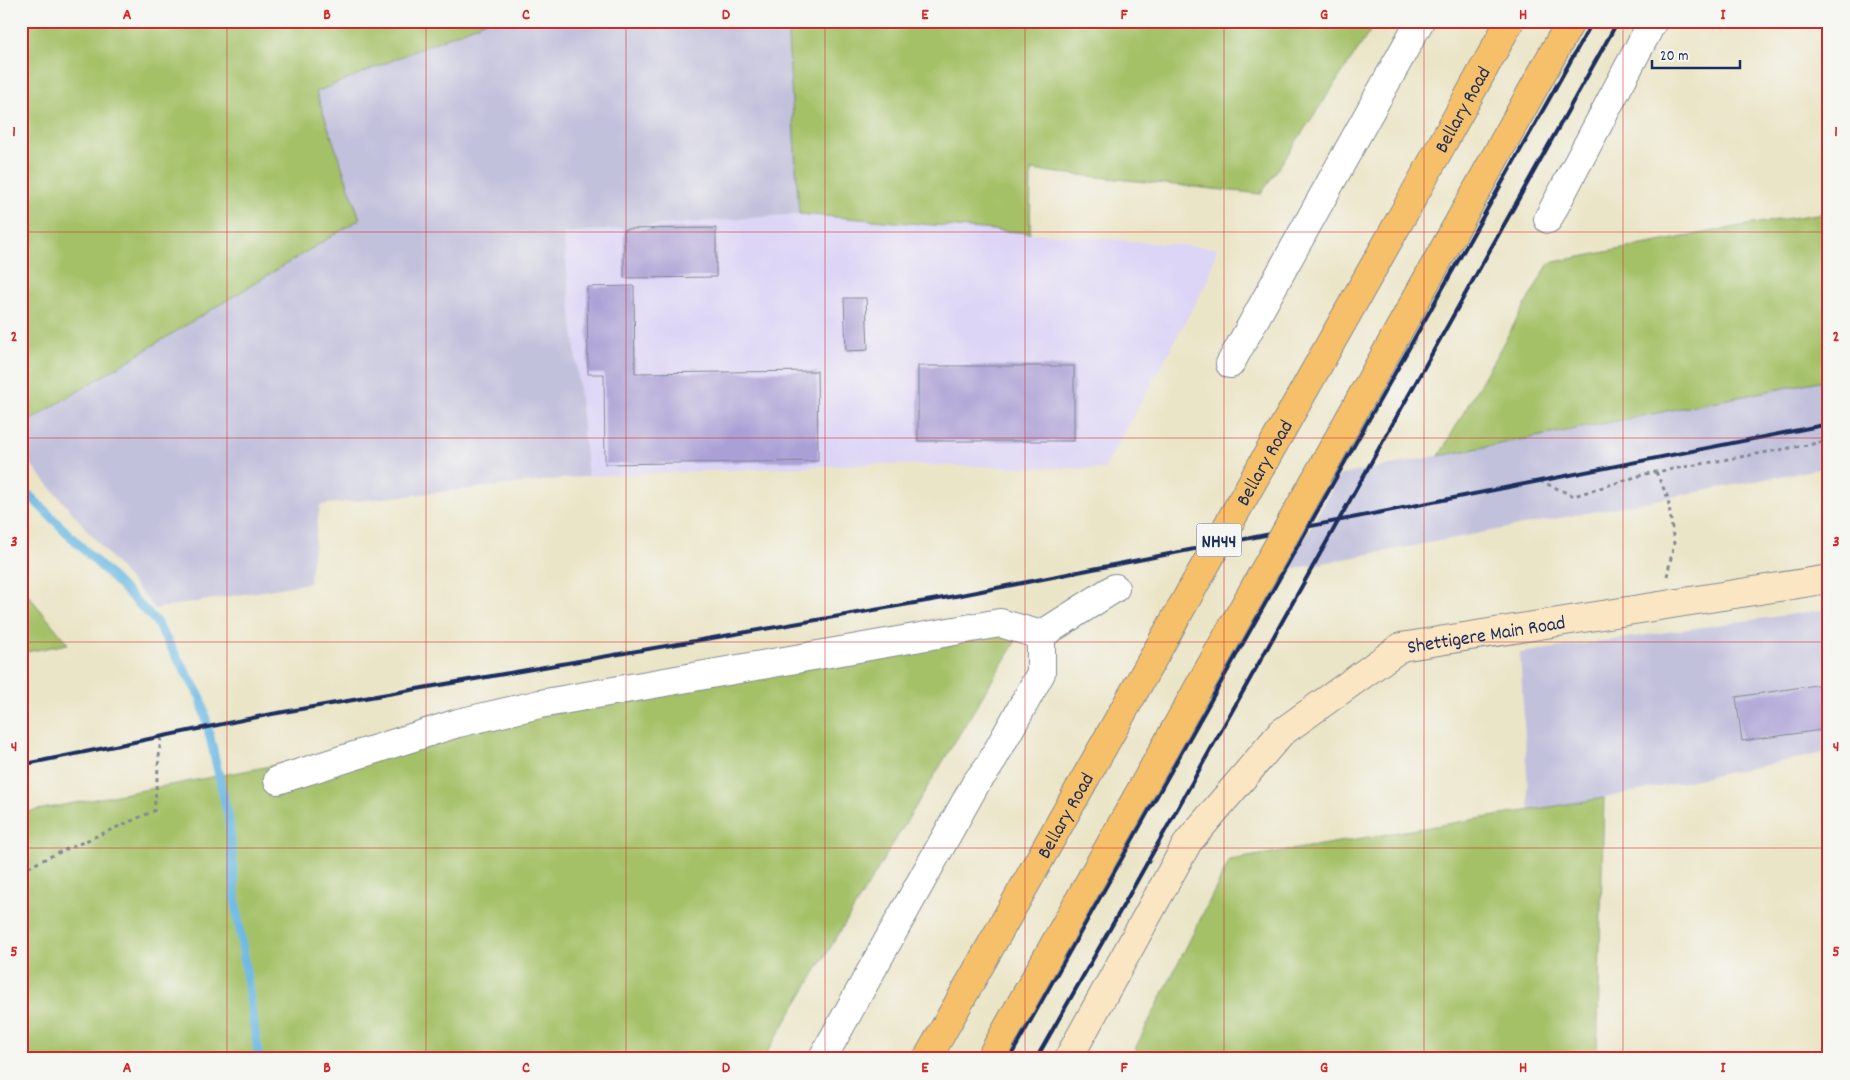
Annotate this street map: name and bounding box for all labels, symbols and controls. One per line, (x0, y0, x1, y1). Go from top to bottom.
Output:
text: A (123, 4, 132, 27)
text: B (323, 4, 331, 27)
text: C (522, 4, 530, 27)
text: D (722, 4, 731, 27)
text: E (921, 4, 929, 27)
text: F (1120, 4, 1128, 27)
text: G (1320, 4, 1328, 27)
text: H (1519, 4, 1527, 27)
text: I (1721, 4, 1727, 27)
scale bar (1652, 38, 1740, 70)
text: 20 m (1660, 46, 1688, 68)
street label: Bellary Road (1429, 62, 1499, 159)
text: 1 (12, 121, 16, 144)
text: 1 (1834, 121, 1838, 144)
text: 2 (11, 326, 18, 349)
text: 2 (1833, 326, 1840, 349)
street label: Bellary Road (1231, 416, 1301, 512)
road number: NH44 (1196, 524, 1242, 556)
text: 3 (10, 531, 18, 554)
text: 3 (1832, 531, 1840, 554)
street label: Shettigere Main Road (1405, 610, 1568, 663)
text: 4 (11, 736, 17, 759)
text: 4 (1833, 736, 1839, 759)
street label: Bellary Road (1032, 768, 1103, 865)
text: 5 (10, 941, 18, 964)
text: 5 (1832, 941, 1840, 964)
text: A (123, 1057, 132, 1080)
text: B (323, 1057, 331, 1080)
text: C (522, 1057, 530, 1080)
text: D (722, 1057, 731, 1080)
text: E (921, 1057, 929, 1080)
text: F (1120, 1057, 1128, 1080)
text: G (1320, 1057, 1328, 1080)
text: H (1519, 1057, 1527, 1080)
text: I (1721, 1057, 1727, 1080)

